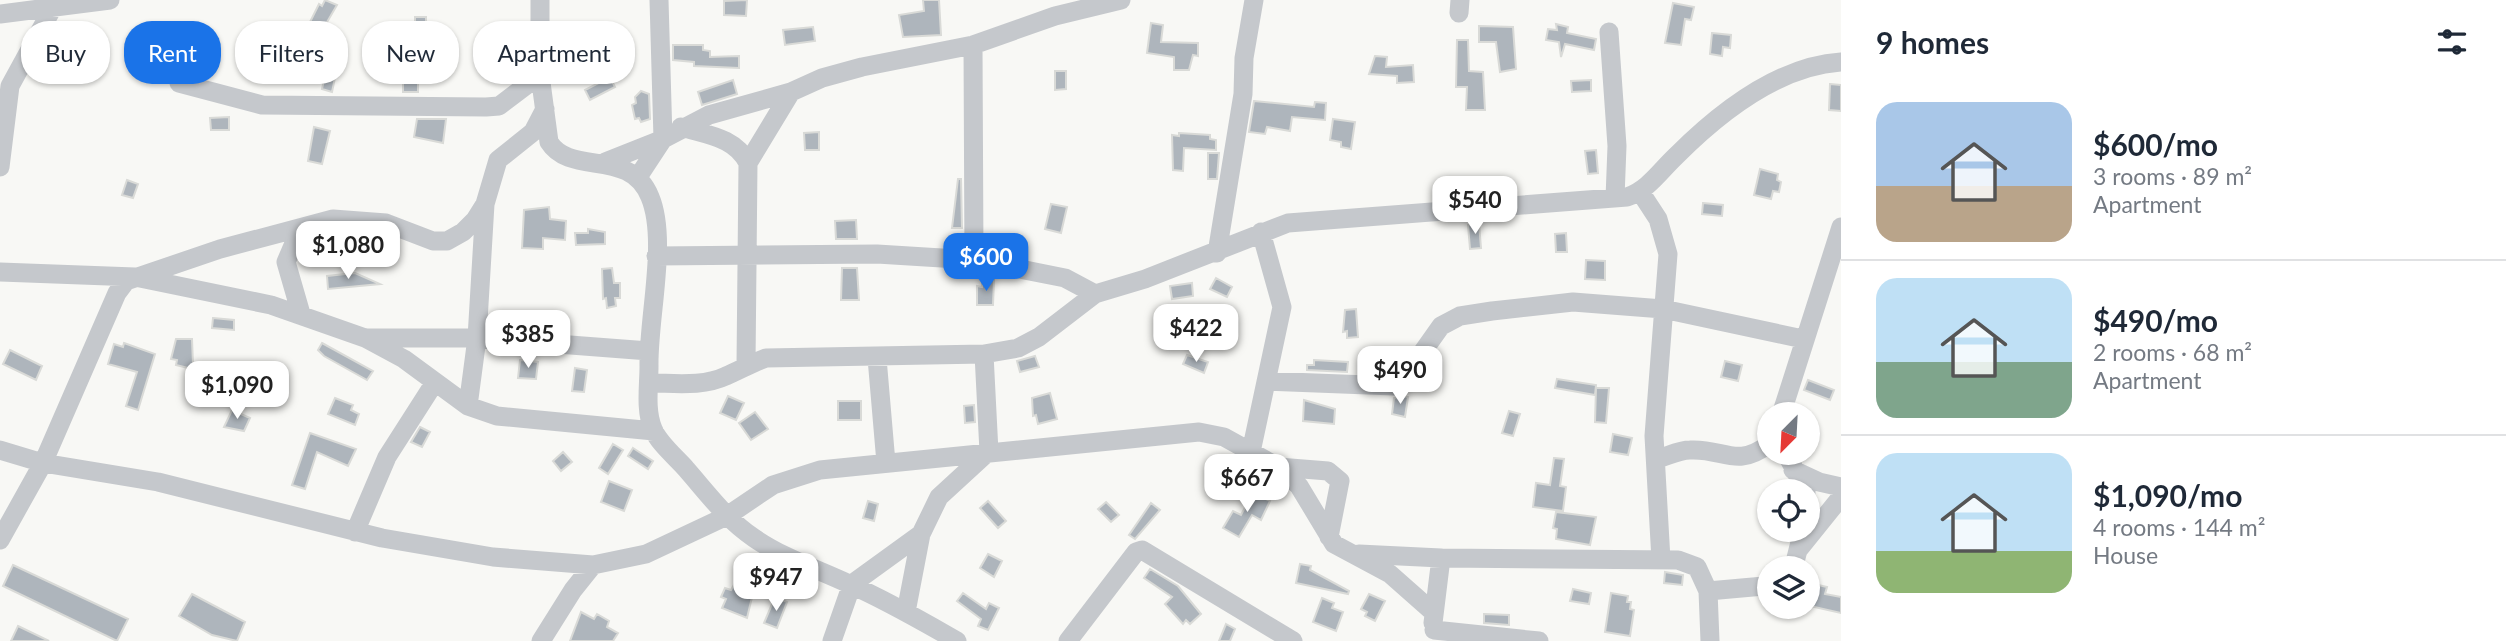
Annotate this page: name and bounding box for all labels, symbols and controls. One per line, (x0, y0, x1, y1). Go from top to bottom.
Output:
chip: Buy (21, 21, 110, 84)
chip: Rent (124, 21, 221, 84)
chip: Filters (235, 21, 348, 84)
chip: New (362, 21, 459, 84)
chip: Apartment (473, 21, 635, 84)
icon: filters (2433, 23, 2471, 61)
text: 9 homes (1876, 24, 1989, 60)
text: $600/mo (2093, 126, 2218, 162)
icon: home (1932, 130, 2016, 214)
text: 3 rooms · 89 m² (2093, 162, 2252, 190)
pin: $540 (1434, 176, 1516, 236)
text: $540 (1448, 185, 1502, 213)
text: Apartment (2093, 190, 2201, 218)
pin: $1,080 (291, 222, 405, 281)
text: $1,080 (312, 230, 384, 258)
pin: $600 (945, 233, 1027, 293)
text: $600 (959, 242, 1013, 270)
text: $490/mo (2093, 302, 2218, 338)
pin: $422 (1155, 304, 1237, 364)
icon: home (1932, 306, 2016, 390)
pin: $385 (487, 310, 569, 370)
text: $422 (1169, 313, 1223, 341)
text: $385 (501, 319, 555, 347)
text: 2 rooms · 68 m² (2093, 338, 2252, 366)
pin: $490 (1359, 346, 1441, 406)
text: $490 (1373, 355, 1427, 383)
pin: $1,090 (180, 362, 294, 421)
text: Apartment (2093, 366, 2201, 394)
text: $1,090 (201, 370, 273, 398)
north arrow (1757, 402, 1820, 466)
map controls (1757, 402, 1820, 619)
pin: $667 (1206, 454, 1288, 514)
text: $667 (1220, 463, 1274, 491)
text: $1,090/mo (2093, 477, 2242, 513)
button: locate (1757, 479, 1820, 542)
icon: home (1932, 481, 2016, 565)
text: 4 rooms · 144 m² (2093, 513, 2265, 541)
text: House (2093, 541, 2158, 569)
pin: $947 (735, 554, 817, 613)
button: layers (1757, 556, 1820, 619)
text: $947 (749, 562, 803, 590)

